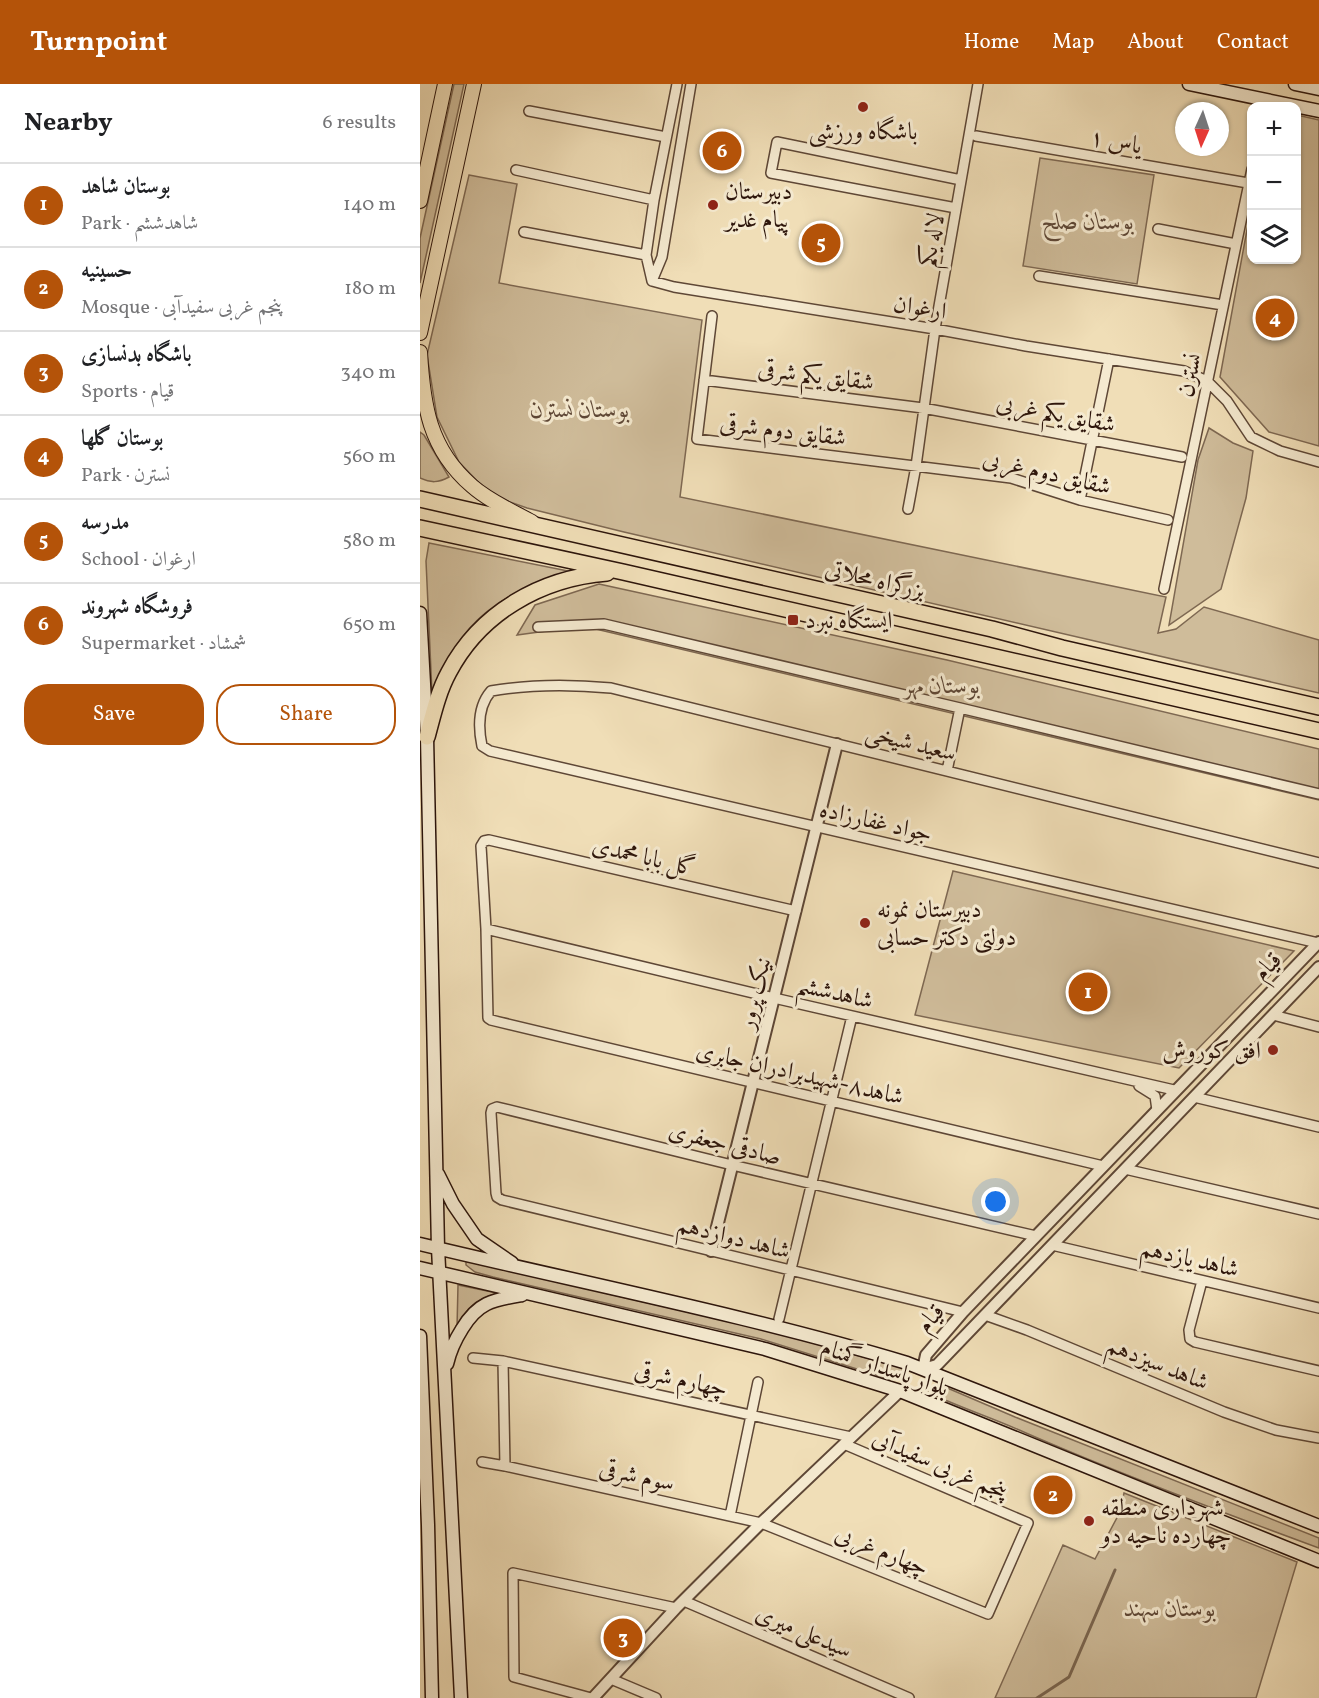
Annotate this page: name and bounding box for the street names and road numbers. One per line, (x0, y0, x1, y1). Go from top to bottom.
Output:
street label: یاس ۱ (1087, 122, 1146, 165)
street label: لاله یکم (911, 211, 957, 271)
street label: ارغوان (891, 288, 949, 330)
street label: نسترن (1170, 350, 1212, 400)
street label: شقایق یکم شرقی (755, 353, 876, 404)
street label: شقایق یکم غربی (993, 387, 1118, 446)
street label: شقایق دوم شرقی (717, 407, 848, 459)
street label: شقایق دوم غربی (979, 443, 1114, 507)
street label: بزرگراه محلاتی (821, 552, 928, 609)
street label: سعید شیخی (862, 716, 960, 772)
street label: جواد غفارزاده (816, 793, 935, 852)
street label: گل بابا محمدی (588, 830, 699, 886)
street label: قیام (1246, 945, 1292, 991)
street label: نیک پرور (730, 954, 781, 1035)
street label: شاهدششم (792, 969, 876, 1024)
street label: شاهد۸-شهیدبرادران جابری (692, 1035, 907, 1115)
street label: صادقی جعفری (665, 1115, 784, 1175)
street label: شاهد دوازدهم (673, 1208, 794, 1272)
street label: شاهد یازدهم (1136, 1232, 1242, 1291)
street label: قیام (909, 1297, 955, 1343)
street label: شاهد سیزدهم (1100, 1329, 1213, 1403)
street label: بلوار پاسدار گمنام (815, 1330, 953, 1408)
street label: چهارم شرقی (630, 1355, 730, 1409)
street label: پنجم غربی سفیدآبی (865, 1422, 1014, 1513)
street label: سوم شرقی (595, 1452, 677, 1503)
street label: چهارم غربی (829, 1518, 933, 1588)
street label: سیدعلی میری (750, 1597, 857, 1668)

